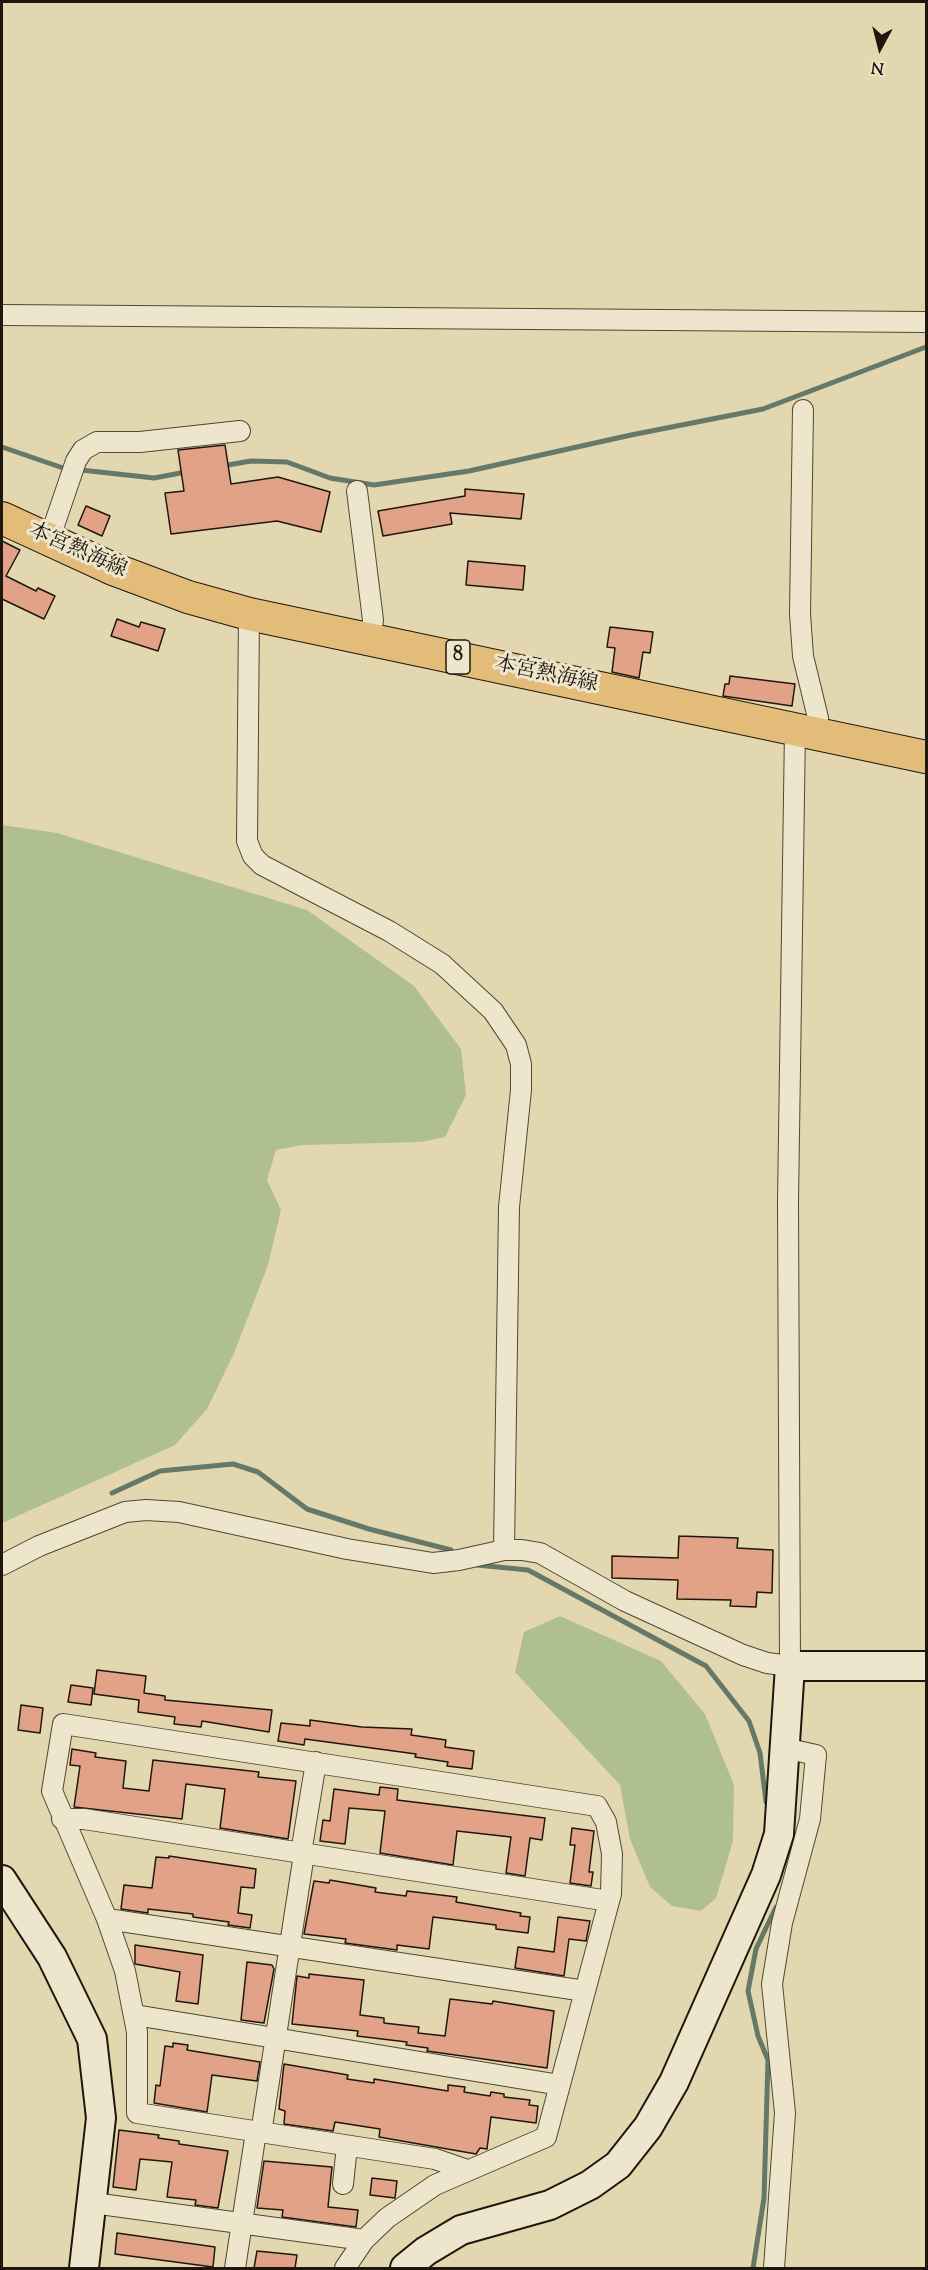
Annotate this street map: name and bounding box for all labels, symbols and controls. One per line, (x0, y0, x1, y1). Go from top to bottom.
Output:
north arrow (850, 18, 910, 78)
text: N (870, 54, 885, 79)
street label: 本宮熱海線 (24, 519, 130, 585)
road number: 8 (446, 640, 470, 674)
street label: 本宮熱海線 (492, 653, 600, 699)

